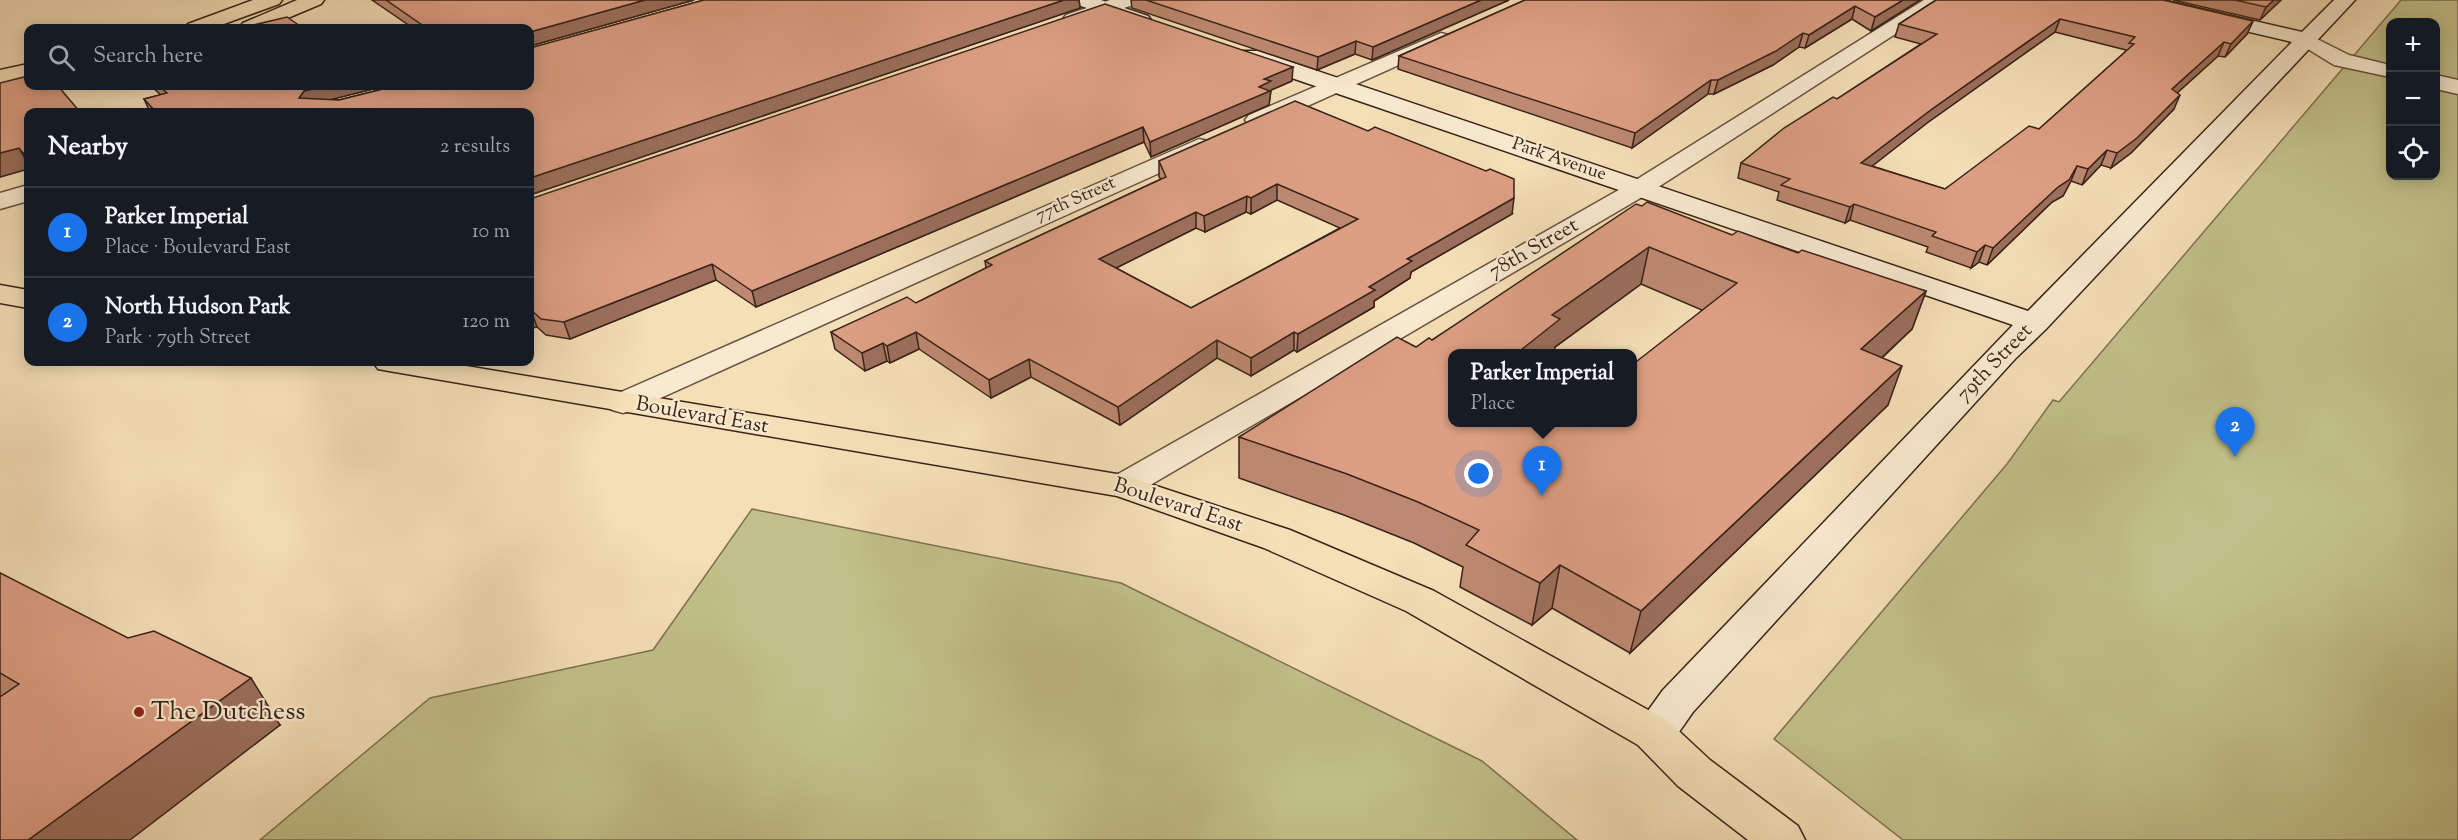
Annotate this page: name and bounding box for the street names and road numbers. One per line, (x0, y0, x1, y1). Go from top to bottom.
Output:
street label: Park Avenue (1508, 132, 1610, 188)
street label: 77th Street (1032, 171, 1120, 229)
street label: 78th Street (1484, 211, 1584, 287)
street label: 79th Street (1950, 317, 2040, 409)
street label: Boulevard East (633, 390, 771, 442)
street label: Boulevard East (1109, 471, 1247, 541)

